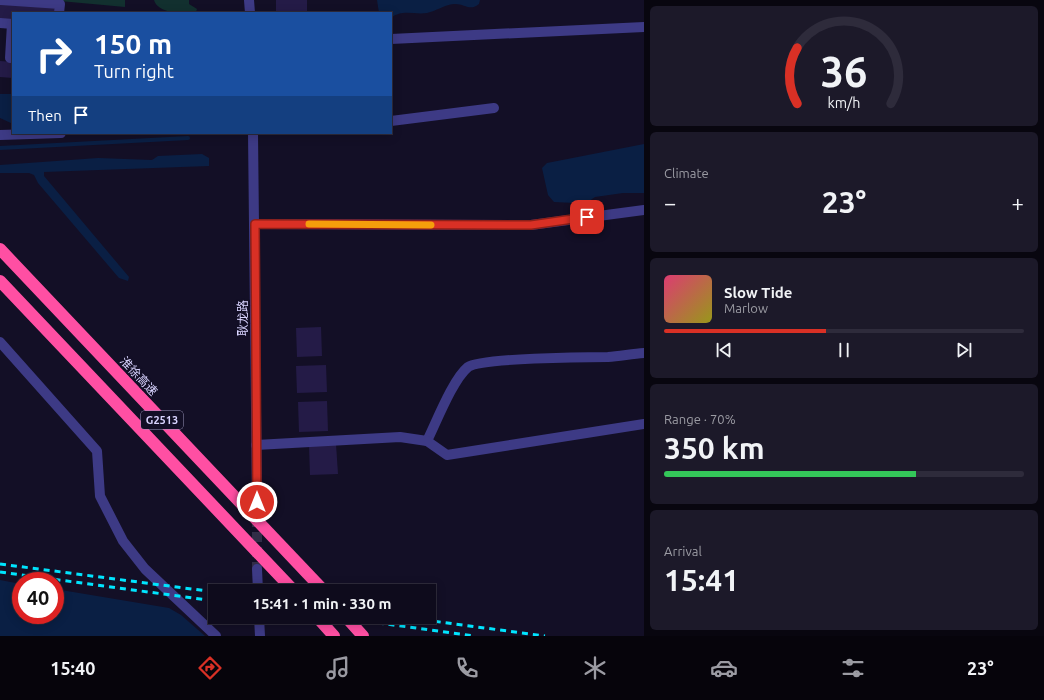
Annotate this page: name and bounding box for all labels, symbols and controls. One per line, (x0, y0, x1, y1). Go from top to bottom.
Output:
icon: right (28, 28, 80, 80)
text: 150 m (94, 28, 172, 59)
text: 36 (821, 48, 867, 95)
text: Turn right (94, 61, 174, 81)
text: km/h (828, 95, 860, 111)
icon: arrive (70, 104, 92, 126)
text: Then (28, 107, 62, 124)
text: Climate (664, 166, 709, 180)
text: 23° (822, 185, 866, 219)
text: − (664, 190, 676, 215)
text: + (1012, 190, 1024, 215)
pin (570, 200, 604, 234)
icon: arrive (576, 206, 598, 228)
text: Slow Tide (724, 284, 792, 301)
street label: 耿龙路 (236, 300, 249, 336)
text: Marlow (724, 301, 768, 315)
icon: previous (713, 339, 735, 361)
icon: pause (833, 339, 855, 361)
icon: next (953, 339, 975, 361)
street label: 淮徐高速 (118, 354, 160, 398)
road number: G2513 (141, 411, 183, 429)
text: Range · 70% (664, 412, 736, 426)
text: 350 km (664, 431, 765, 465)
position arrow (236, 481, 278, 523)
text: Arrival (664, 544, 702, 558)
text: 15:41 (664, 563, 739, 597)
speed limit sign: 40 (12, 572, 64, 624)
text: 15:41 · 1 min · 330 m (253, 595, 391, 612)
icon: directions (196, 654, 224, 682)
icon: music (324, 654, 352, 682)
icon: phone (453, 654, 481, 682)
icon: climate (581, 654, 609, 682)
icon: car (710, 654, 738, 682)
icon: filters (839, 654, 867, 682)
text: 15:40 (50, 658, 95, 678)
text: 23° (967, 658, 994, 678)

